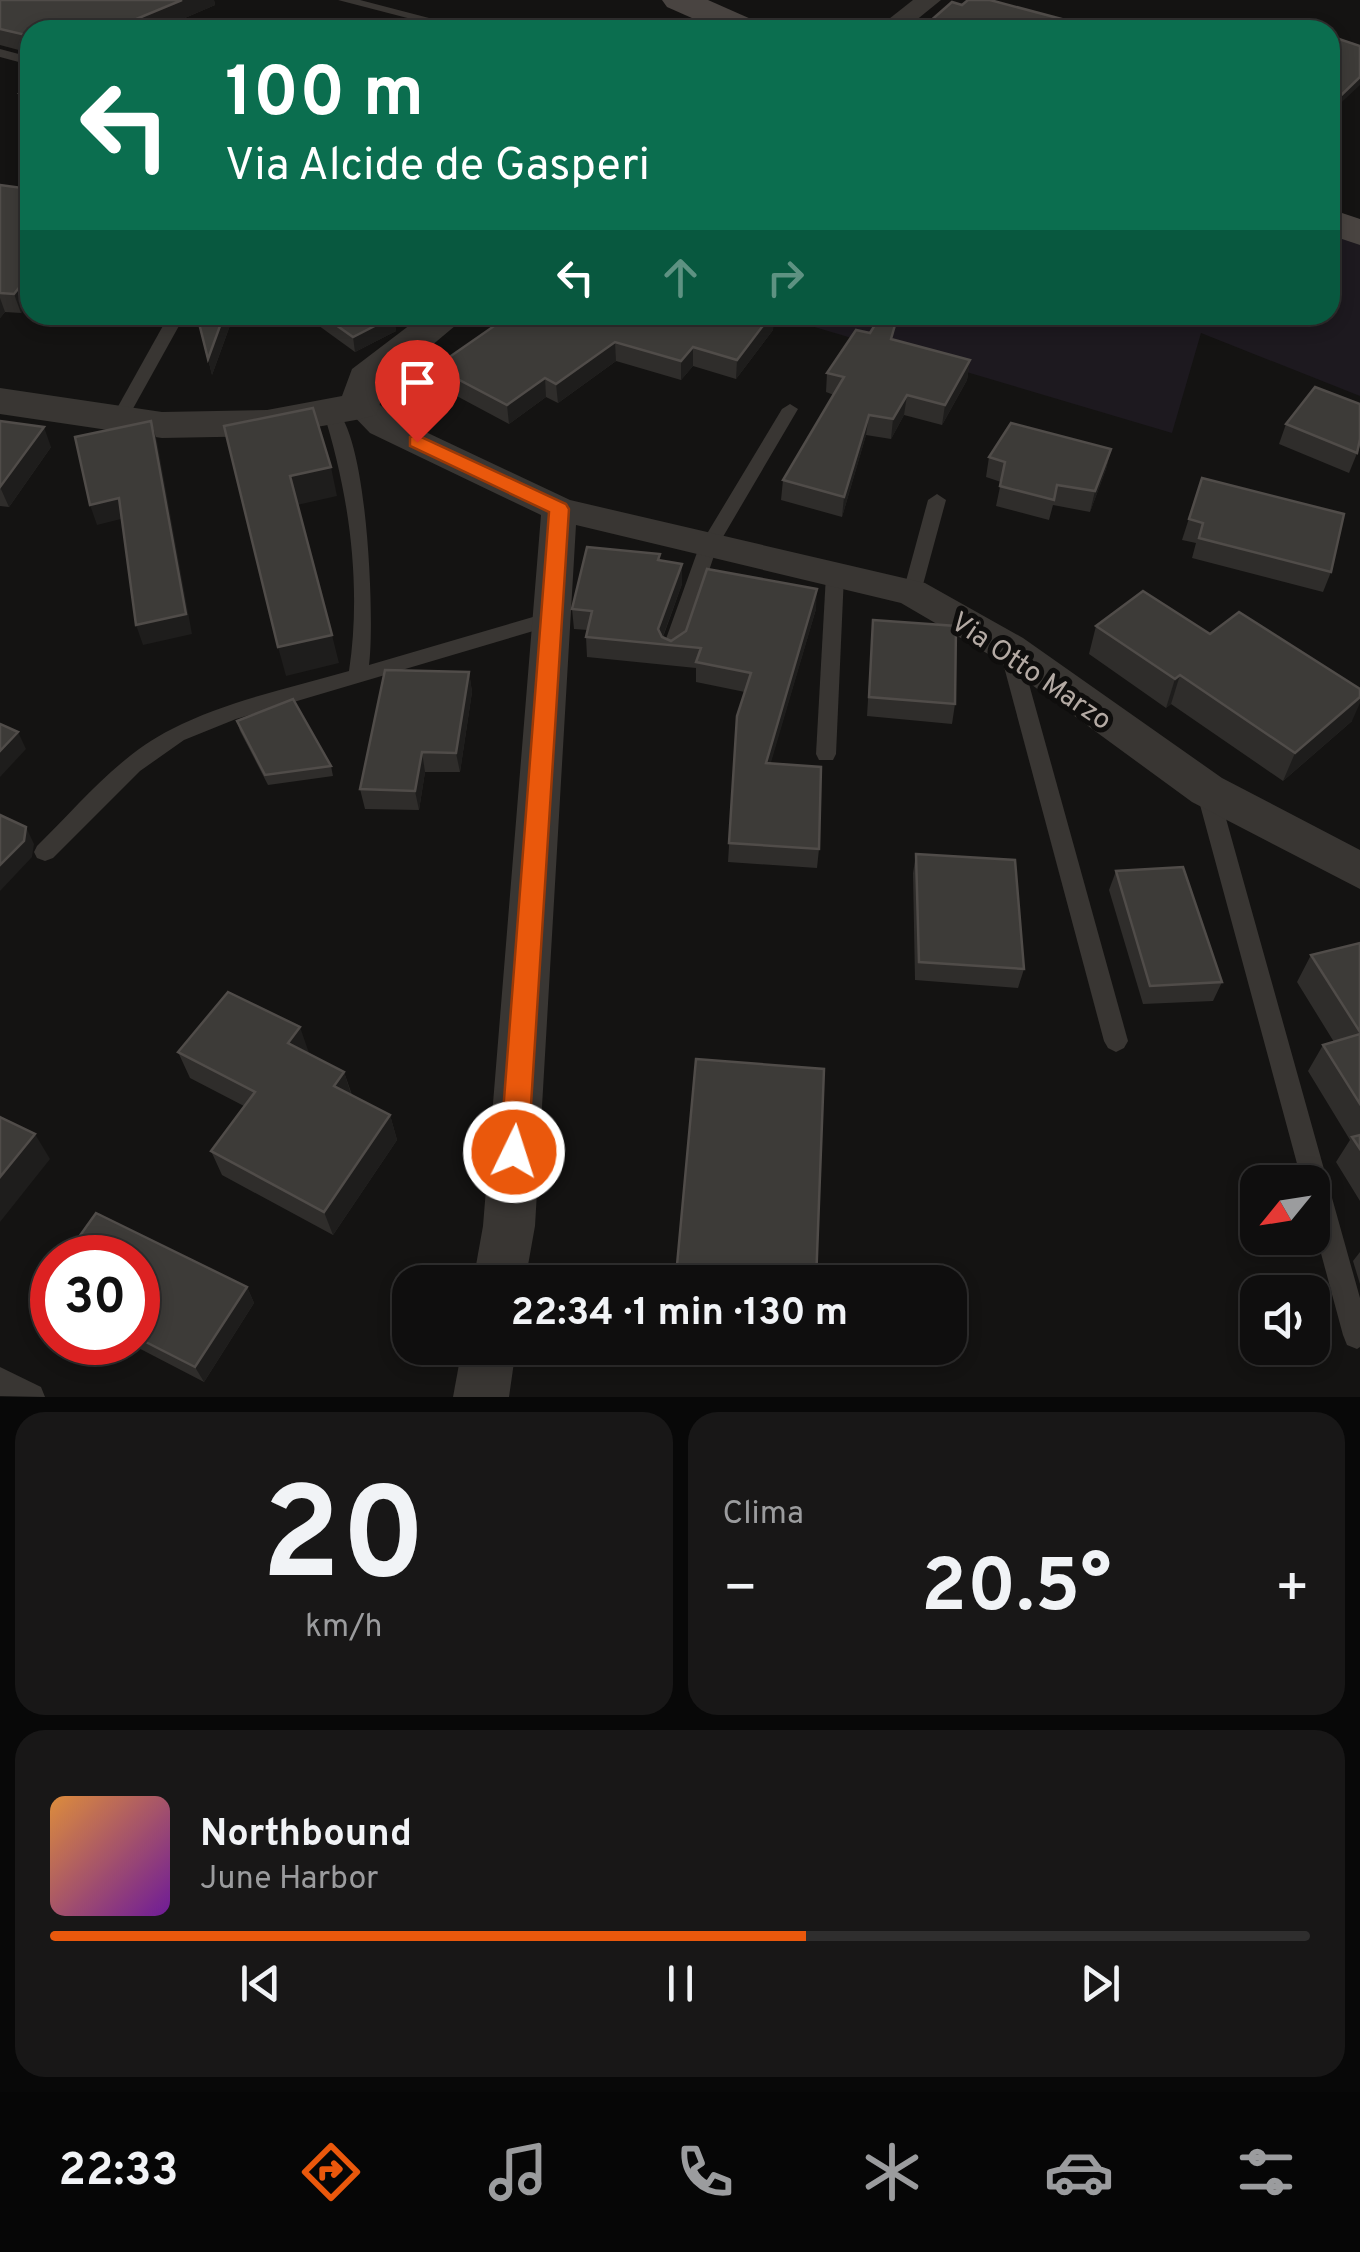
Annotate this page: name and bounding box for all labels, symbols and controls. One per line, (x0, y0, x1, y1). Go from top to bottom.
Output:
text: 100 m (225, 52, 424, 141)
icon: left (60, 60, 190, 190)
text: Via Alcide de Gasperi (225, 139, 650, 196)
icon: left (548, 250, 603, 305)
icon: ahead (653, 250, 708, 305)
icon: right (758, 250, 813, 305)
pin (375, 340, 460, 443)
icon: arrive (390, 355, 445, 410)
street label: Via Otto Marzo (943, 605, 1118, 740)
position arrow (462, 1100, 566, 1204)
north arrow (1240, 1165, 1330, 1255)
map controls (1240, 1165, 1330, 1365)
speed limit sign: 30 (30, 1235, 160, 1365)
button: sound (1240, 1275, 1330, 1365)
text: 22:34 · 1 min · 130 m (511, 1290, 848, 1339)
text: 20 (261, 1460, 426, 1625)
text: Clima (723, 1495, 804, 1535)
text: 20.5° (921, 1543, 1111, 1638)
text: − (723, 1556, 758, 1626)
text: + (1275, 1556, 1310, 1626)
text: km/h (305, 1608, 383, 1648)
text: Northbound (200, 1811, 412, 1860)
text: June Harbor (200, 1860, 379, 1900)
icon: previous (233, 1956, 288, 2011)
icon: pause (653, 1956, 708, 2011)
icon: next (1073, 1956, 1128, 2011)
icon: directions (296, 2137, 366, 2207)
icon: music (483, 2137, 553, 2207)
icon: phone (670, 2137, 740, 2207)
icon: climate (857, 2137, 927, 2207)
icon: car (1044, 2137, 1114, 2207)
icon: filters (1231, 2137, 1301, 2207)
text: 22:33 (59, 2144, 179, 2201)

